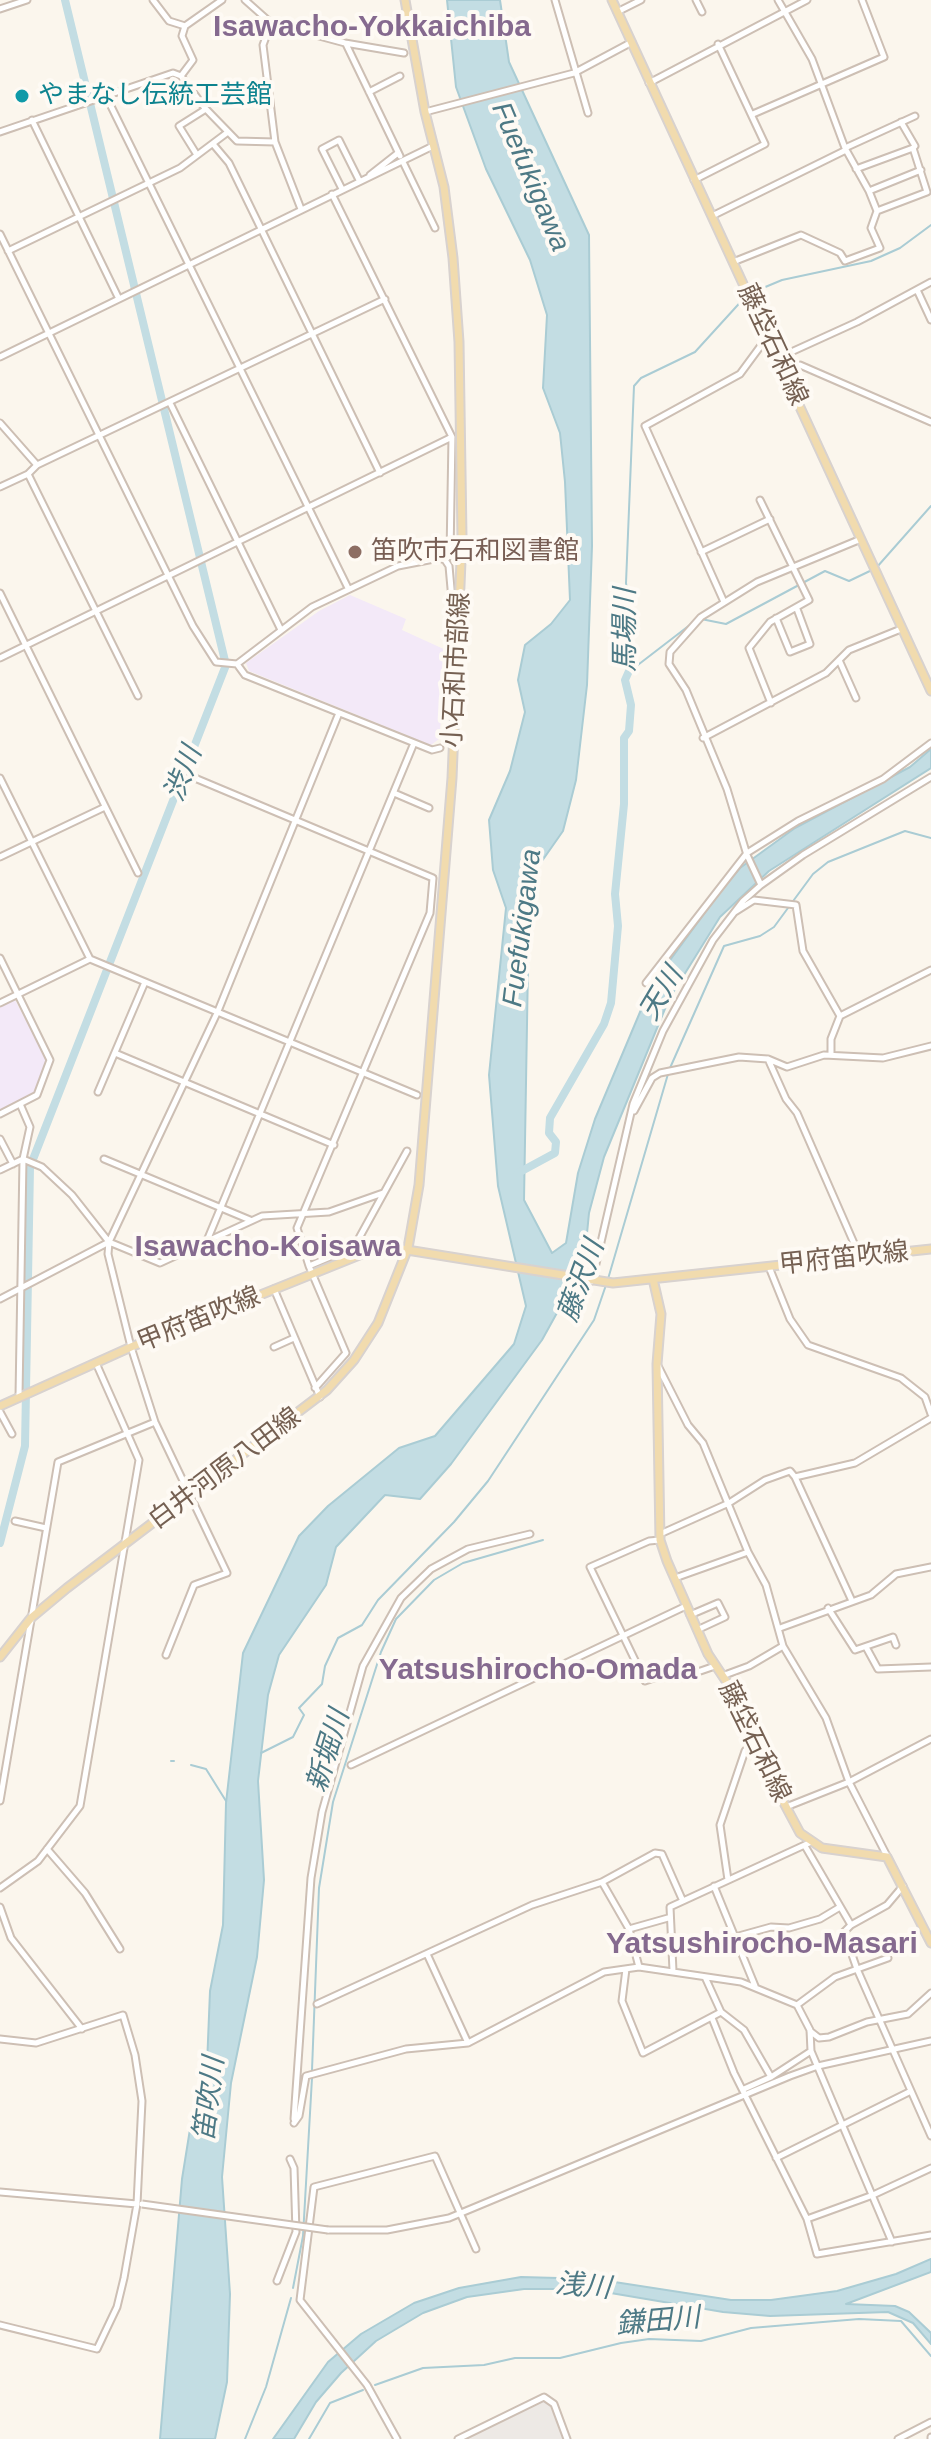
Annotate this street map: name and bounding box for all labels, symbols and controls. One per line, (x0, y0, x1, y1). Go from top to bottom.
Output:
district label: Isawacho-Yokkaichiba (213, 10, 531, 46)
place label: やまなし伝統工芸館 (38, 80, 272, 112)
marker: やまなし伝統工芸館 (13, 87, 31, 105)
water label: Fuefukigawa (484, 97, 576, 257)
street label: 藤垈石和線 (730, 279, 814, 411)
place label: 笛吹市石和図書館 (371, 536, 579, 568)
marker: 笛吹市石和図書館 (346, 543, 364, 561)
water label: 馬場川 (609, 588, 643, 672)
street label: 小石和市部線 (437, 591, 477, 749)
water label: 渋川 (158, 742, 210, 806)
water label: Fuefukigawa (497, 847, 549, 1009)
water label: 天川 (633, 961, 691, 1027)
district label: Isawacho-Koisawa (135, 1230, 401, 1266)
water label: 藤沢川 (552, 1236, 612, 1326)
street label: 甲府笛吹線 (778, 1237, 910, 1281)
street label: 甲府笛吹線 (133, 1281, 265, 1359)
street label: 白井河原八田線 (143, 1402, 307, 1536)
district label: Yatsushirocho-Omada (379, 1653, 697, 1689)
street label: 藤垈石和線 (711, 1677, 797, 1807)
water label: 新堀川 (301, 1706, 357, 1796)
district label: Yatsushirocho-Masari (606, 1927, 918, 1963)
water label: 笛吹川 (188, 2055, 232, 2143)
water label: 浅川 (554, 2268, 612, 2306)
water label: 鎌田川 (615, 2302, 701, 2342)

